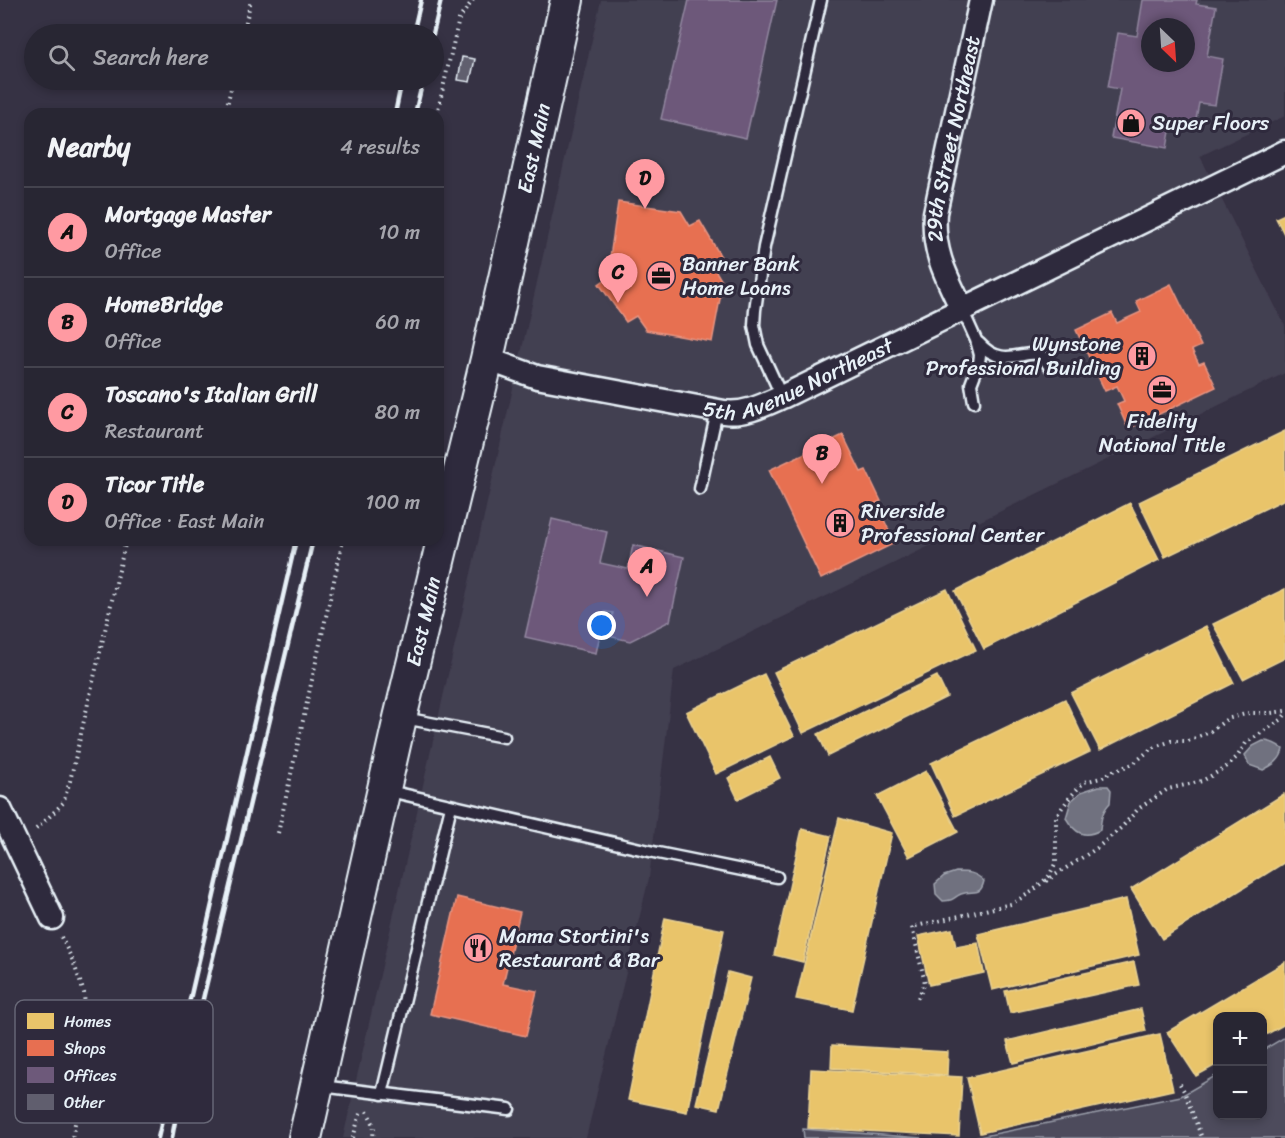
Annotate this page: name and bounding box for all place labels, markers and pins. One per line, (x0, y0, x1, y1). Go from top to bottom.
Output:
place label: Super Floors (1152, 104, 1269, 142)
shop icon: Super Floors (1115, 107, 1147, 139)
pin: D (626, 160, 664, 209)
place label: Banner Bank Home Loans (682, 245, 800, 307)
pin: C (598, 254, 638, 303)
office icon: Banner Bank Home Loans (645, 260, 677, 292)
place label: Wynstone Professional Building (926, 325, 1121, 387)
building icon: Wynstone Professional Building (1126, 340, 1158, 372)
office icon: Fidelity National Title (1146, 374, 1178, 406)
place label: Fidelity National Title (1099, 402, 1225, 464)
pin: B (802, 434, 842, 484)
place label: Riverside Professional Center (861, 492, 1045, 554)
building icon: Riverside Professional Center (824, 507, 856, 539)
pin: A (628, 548, 666, 597)
place label: Mama Stortini's Restaurant & Bar (499, 917, 661, 979)
restaurant icon: Mama Stortini's Restaurant & Bar (462, 932, 494, 964)

